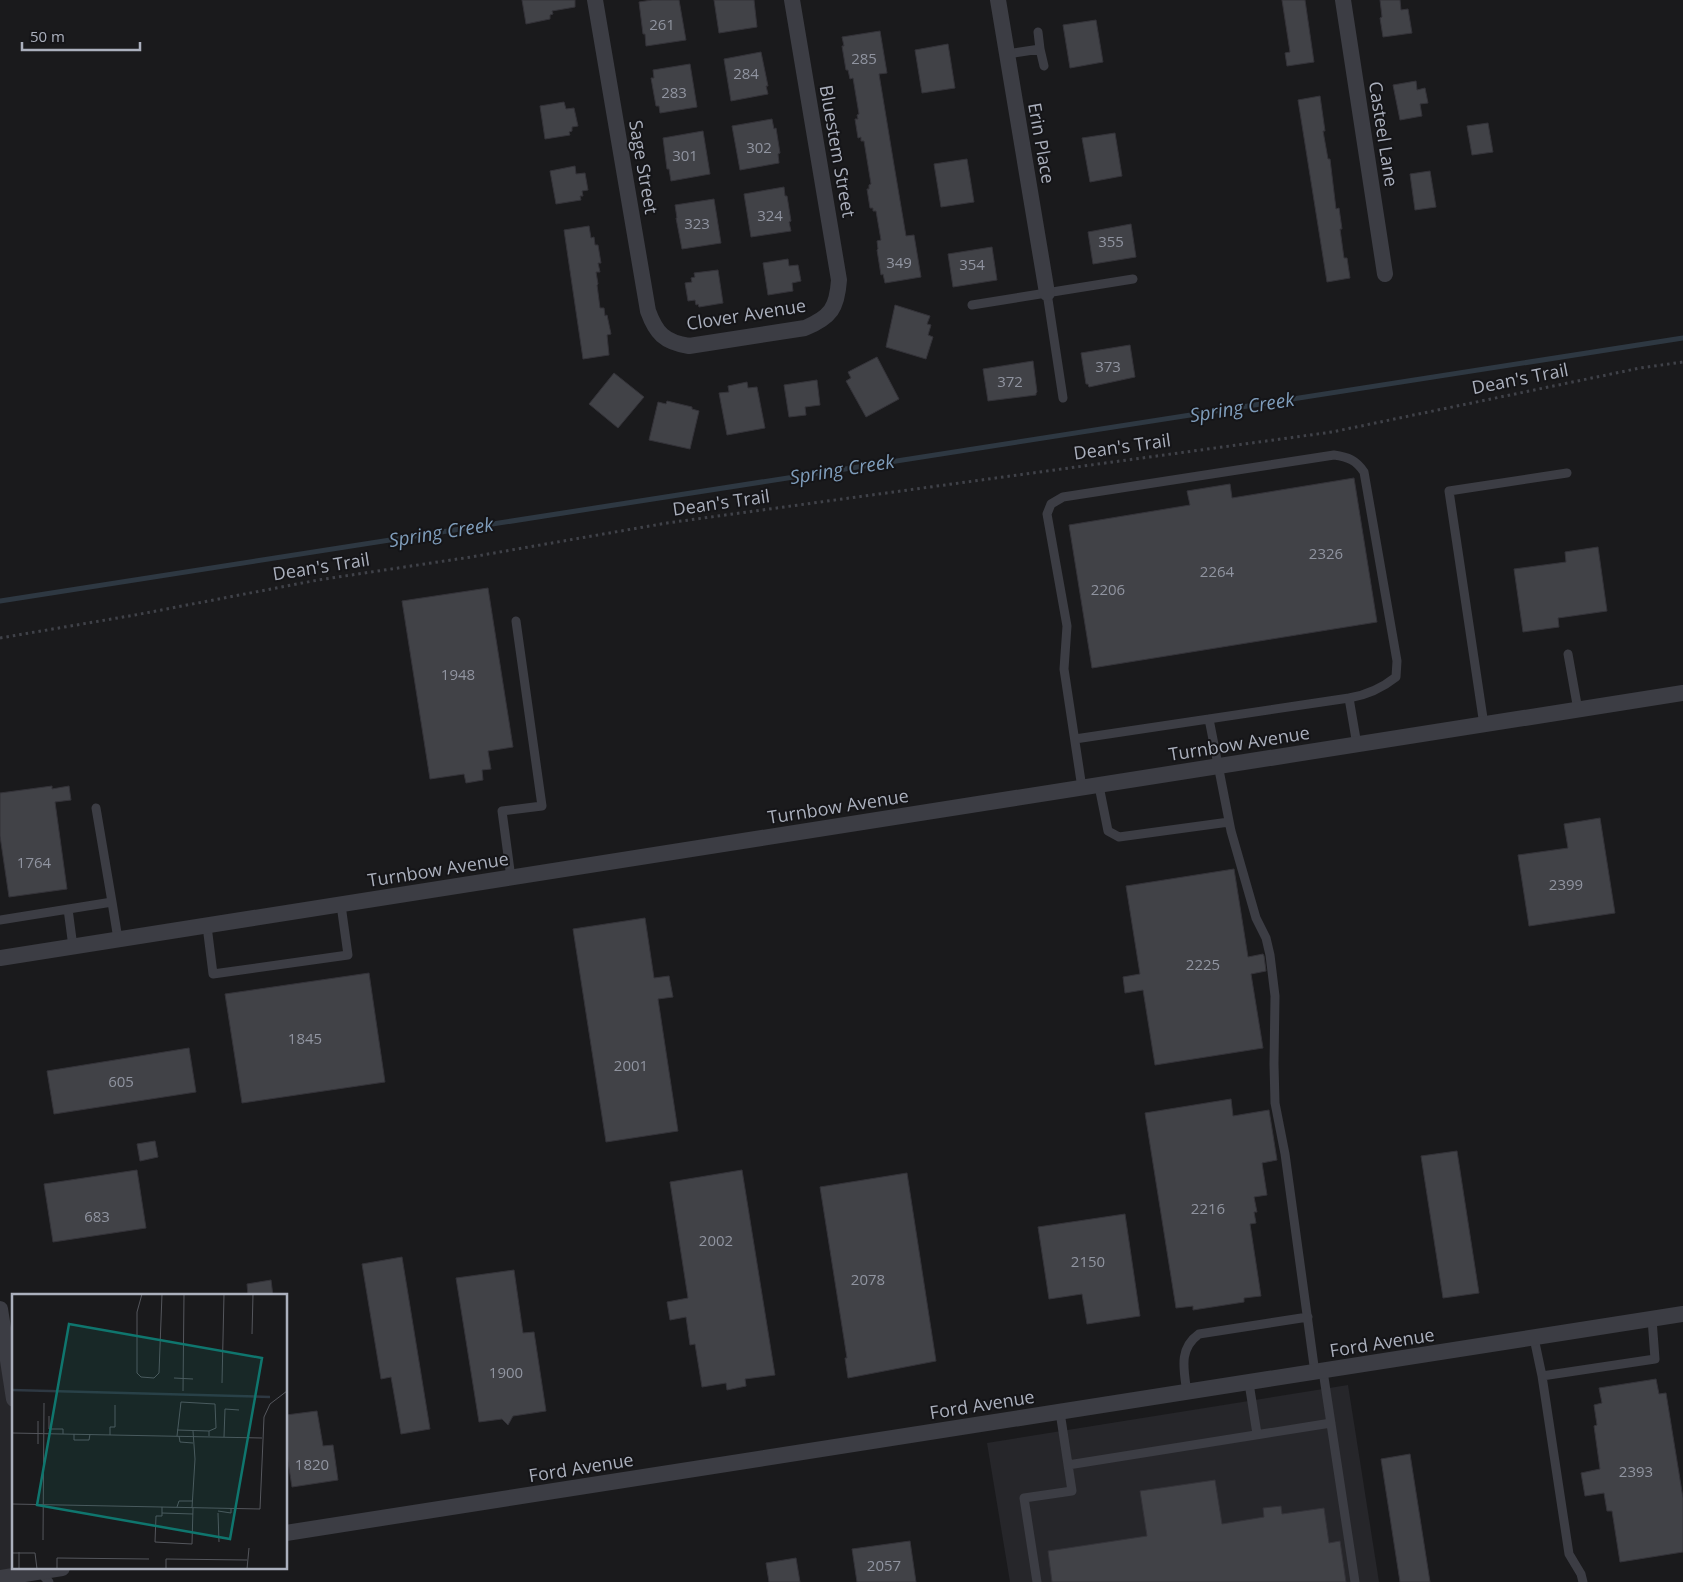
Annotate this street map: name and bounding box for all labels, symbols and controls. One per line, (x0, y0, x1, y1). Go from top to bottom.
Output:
house number: 261 (649, 14, 675, 34)
scale bar (22, 20, 140, 52)
text: 50 m (30, 26, 65, 46)
house number: 285 (851, 48, 877, 68)
house number: 284 (733, 63, 759, 83)
street label: Casteel Lane (1364, 80, 1404, 188)
house number: 283 (661, 82, 687, 102)
street label: Bluestem Street (815, 83, 861, 219)
street label: Erin Place (1023, 101, 1061, 185)
street label: Sage Street (624, 118, 664, 216)
house number: 302 (746, 137, 772, 157)
house number: 301 (672, 145, 698, 165)
house number: 324 (757, 205, 783, 225)
house number: 323 (684, 213, 710, 233)
house number: 355 (1098, 231, 1124, 251)
house number: 349 (886, 252, 912, 272)
house number: 354 (959, 254, 985, 274)
street label: Clover Avenue (685, 293, 807, 335)
house number: 373 (1095, 356, 1121, 376)
street label: Dean's Trail (1470, 357, 1570, 399)
house number: 372 (997, 371, 1023, 391)
water label: Spring Creek (1188, 386, 1297, 428)
street label: Dean's Trail (1072, 427, 1172, 465)
water label: Spring Creek (788, 448, 897, 490)
street label: Dean's Trail (671, 483, 771, 521)
water label: Spring Creek (387, 511, 496, 553)
house number: 2326 (1309, 543, 1343, 563)
street label: Dean's Trail (271, 546, 371, 586)
house number: 2264 (1200, 561, 1235, 581)
house number: 2206 (1091, 579, 1125, 599)
house number: 1948 (441, 664, 475, 684)
street label: Turnbow Avenue (1167, 720, 1311, 766)
street label: Turnbow Avenue (766, 783, 910, 829)
street label: Turnbow Avenue (366, 846, 510, 892)
house number: 1764 (17, 852, 52, 872)
house number: 2399 (1549, 874, 1583, 894)
house number: 2225 (1186, 954, 1220, 974)
house number: 1845 (288, 1028, 322, 1048)
house number: 2001 (614, 1055, 648, 1075)
house number: 605 (108, 1071, 134, 1091)
house number: 2216 (1191, 1198, 1225, 1218)
house number: 683 (84, 1206, 110, 1226)
house number: 2002 (699, 1230, 733, 1250)
house number: 2150 (1071, 1251, 1105, 1271)
house number: 2078 (851, 1269, 885, 1289)
inset map (12, 1294, 288, 1570)
street label: Ford Avenue (1328, 1322, 1436, 1362)
house number: 1900 (489, 1362, 523, 1382)
street label: Ford Avenue (928, 1384, 1036, 1424)
street label: Ford Avenue (527, 1447, 635, 1487)
house number: 1820 (295, 1454, 329, 1474)
house number: 2393 (1619, 1461, 1653, 1481)
house number: 2057 (867, 1555, 901, 1575)

